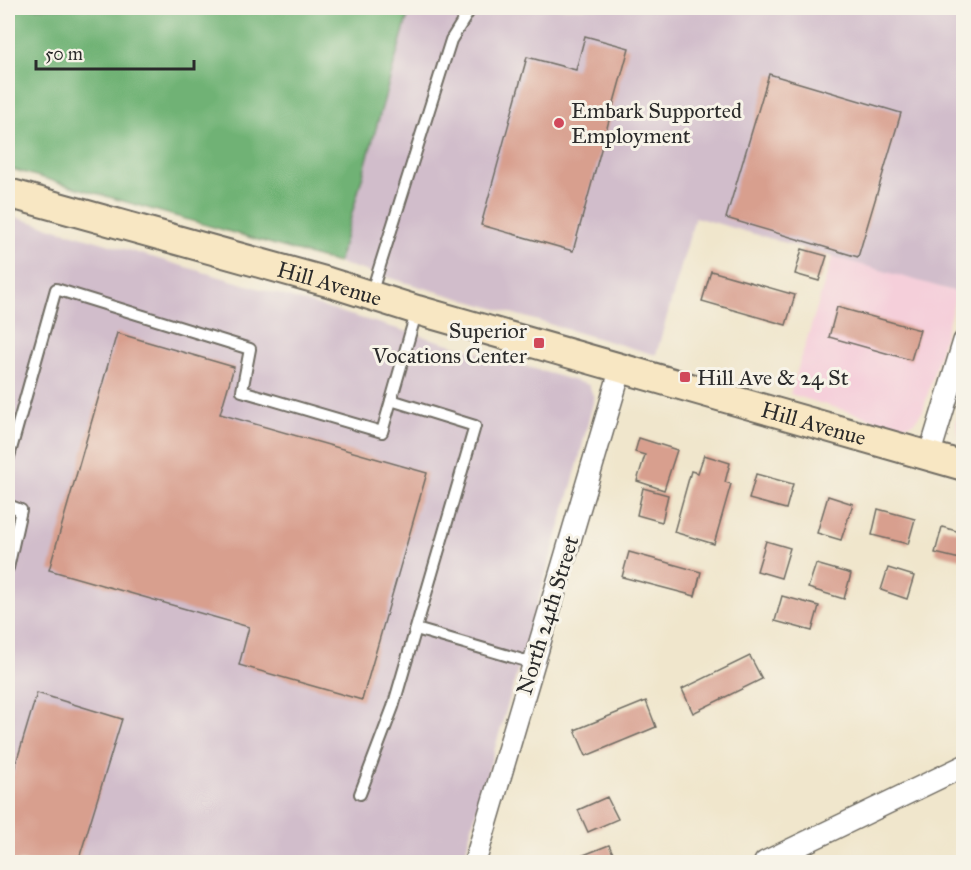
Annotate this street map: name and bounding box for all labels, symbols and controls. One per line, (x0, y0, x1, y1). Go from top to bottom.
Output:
scale bar (36, 33, 194, 71)
text: 50 m (45, 43, 83, 65)
place label: Embark Supported Employment (571, 97, 742, 149)
marker: Embark Supported Employment (552, 116, 566, 130)
street label: Hill Avenue (274, 256, 385, 312)
place label: Superior Vocations Center (372, 317, 528, 369)
marker: Superior Vocations Center (532, 336, 546, 350)
place label: Hill Ave & 24 St (697, 364, 849, 391)
marker: Hill Ave & 24 St (678, 370, 692, 384)
street label: Hill Avenue (758, 396, 869, 451)
street label: North 24th Street (510, 532, 585, 698)

